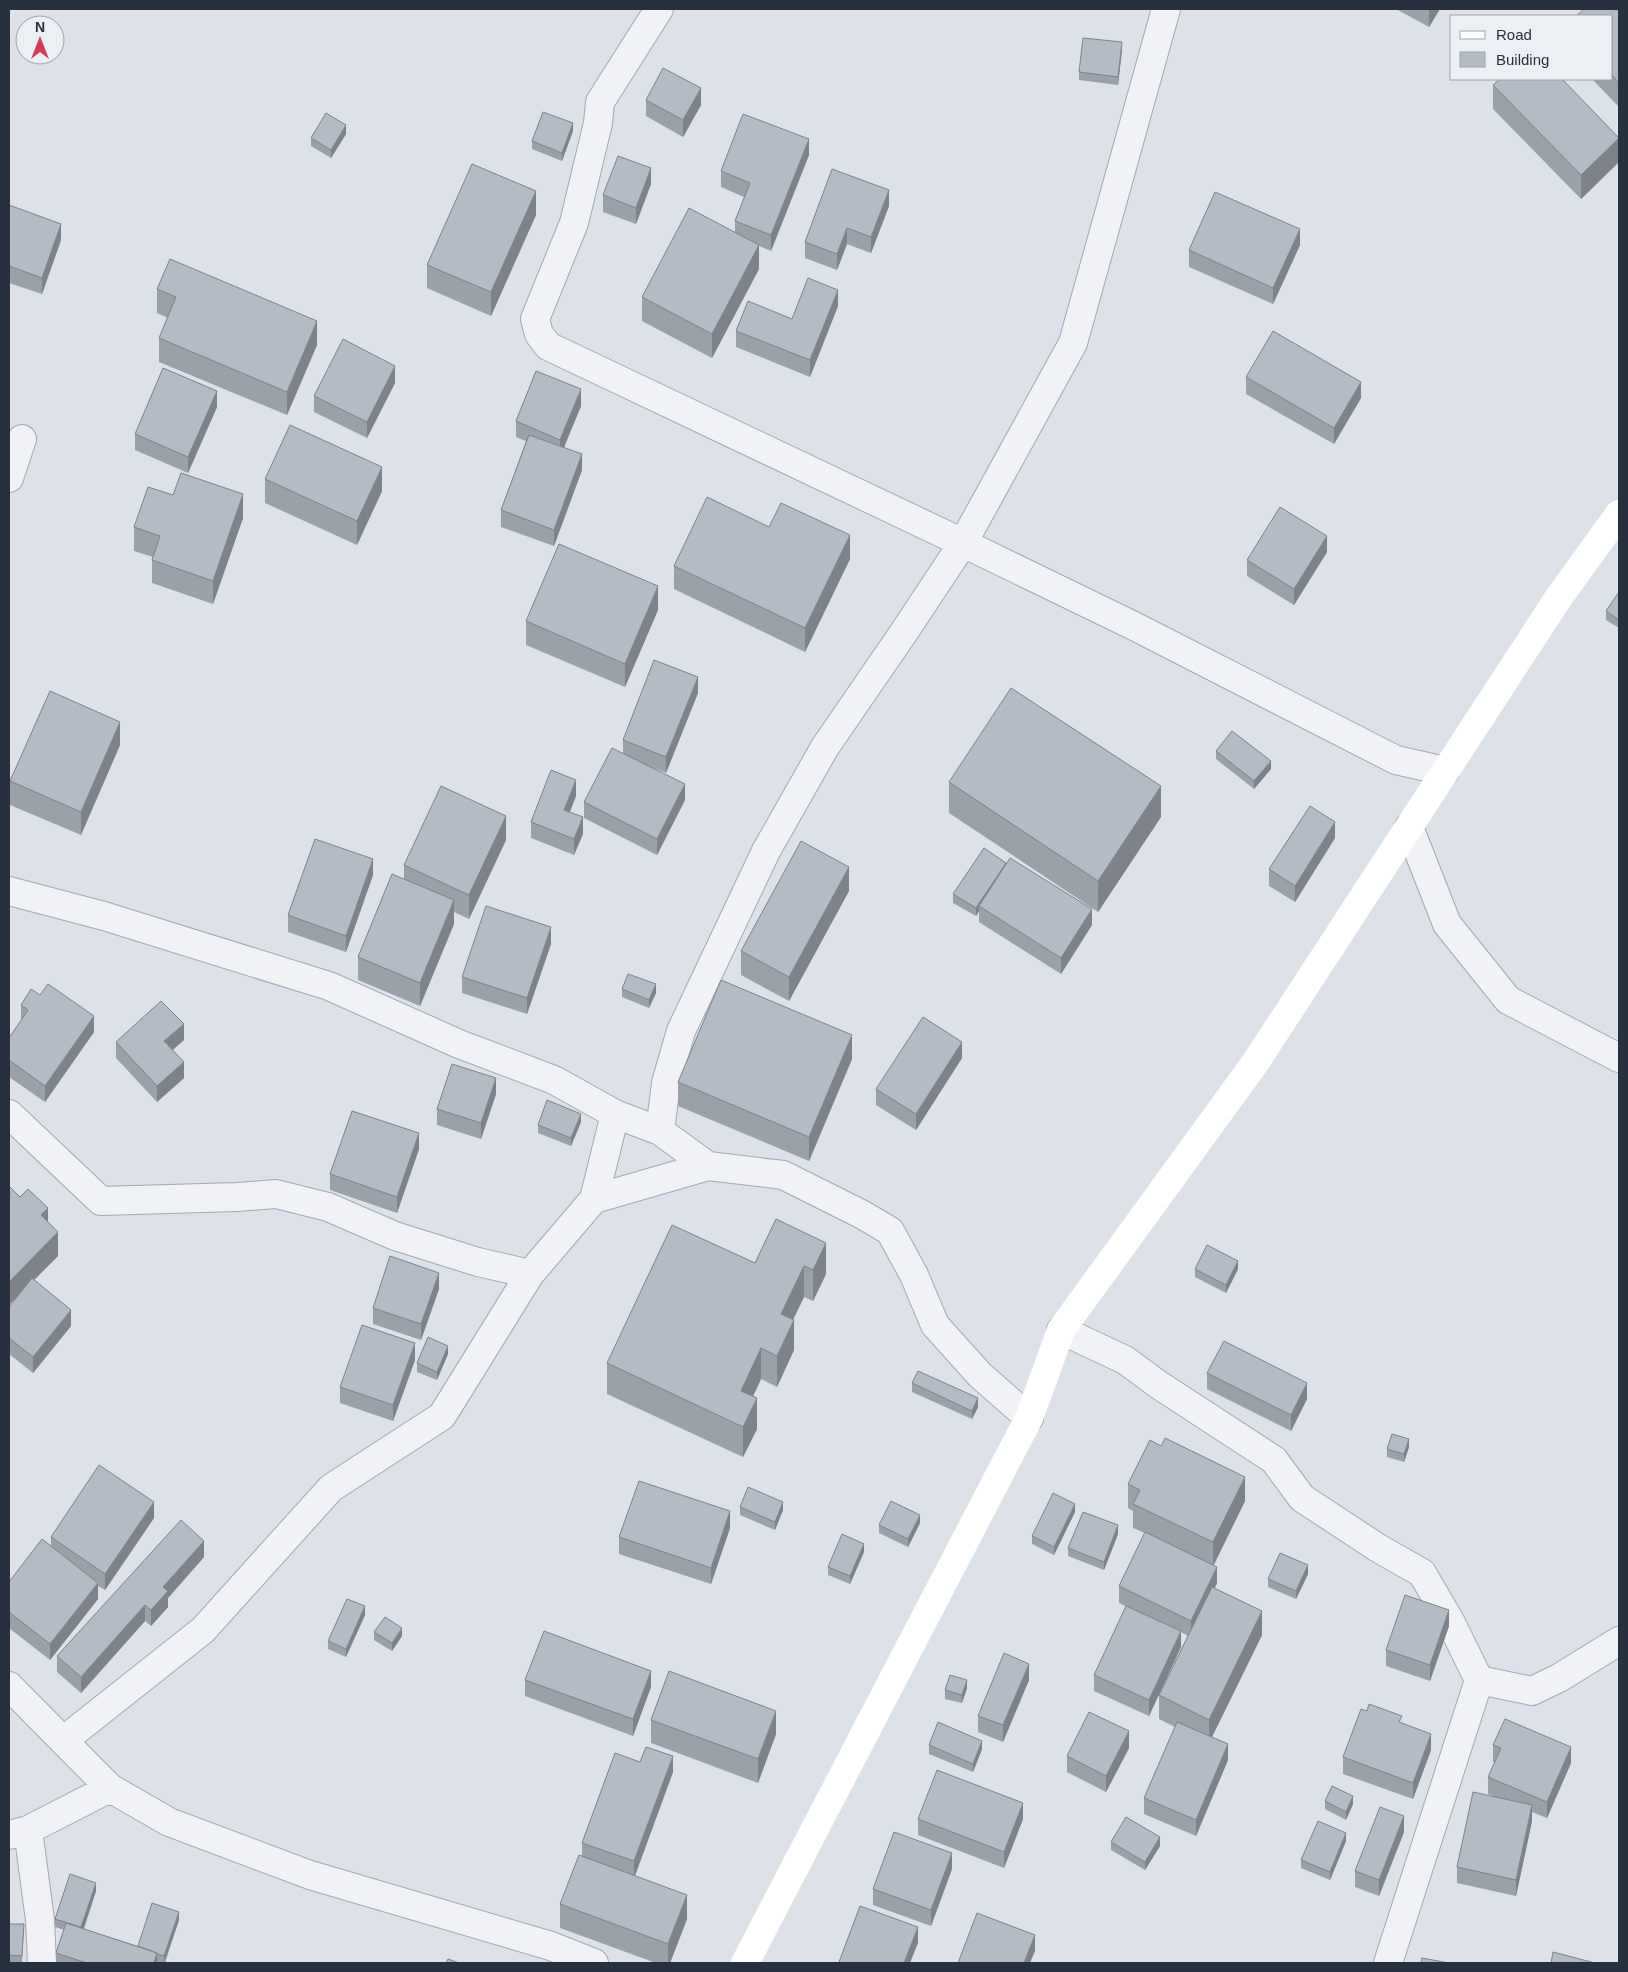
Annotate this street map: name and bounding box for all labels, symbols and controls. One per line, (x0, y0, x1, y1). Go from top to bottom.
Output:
north arrow (15, 15, 65, 65)
legend (1450, 15, 1613, 80)
text: N (35, 19, 45, 35)
text: Road (1496, 26, 1532, 43)
text: Building (1496, 51, 1549, 68)

